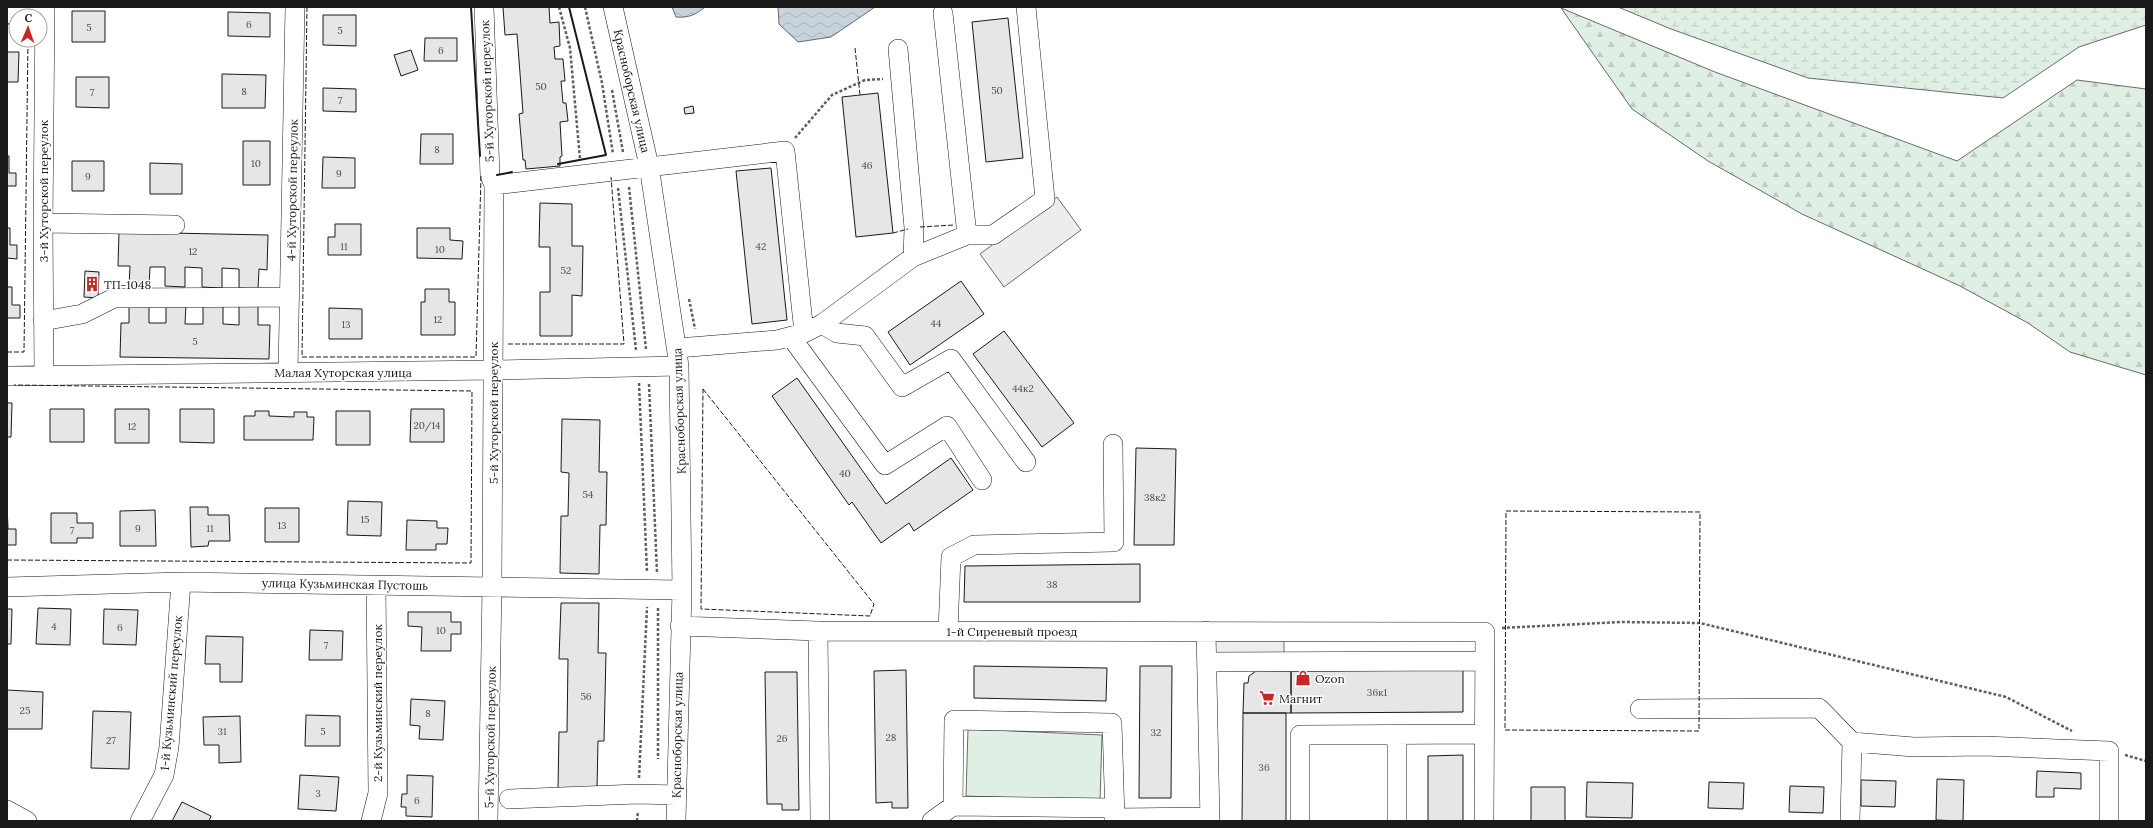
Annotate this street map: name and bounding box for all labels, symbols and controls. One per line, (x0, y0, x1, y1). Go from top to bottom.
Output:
north arrow (8, 8, 48, 48)
text: С (24, 11, 33, 25)
house number: 6 (246, 18, 252, 31)
street label: 5-й Хуторской переулок (477, 19, 497, 162)
house number: 5 (86, 21, 92, 34)
house number: 5 (337, 24, 343, 37)
street label: Красноборская улица (610, 28, 654, 154)
house number: 6 (438, 44, 444, 57)
house number: 50 (535, 80, 547, 93)
house number: 50 (991, 84, 1003, 97)
house number: 8 (241, 85, 247, 98)
house number: 7 (90, 86, 95, 99)
house number: 7 (338, 94, 343, 107)
street label: 4-й Хуторской переулок (283, 118, 301, 261)
street label: 3-й Хуторской переулок (36, 119, 51, 262)
house number: 8 (434, 143, 440, 156)
house number: 10 (251, 157, 261, 170)
house number: 46 (861, 159, 873, 172)
house number: 9 (336, 167, 342, 180)
house number: 9 (85, 170, 91, 183)
house number: 11 (340, 240, 348, 253)
house number: 42 (756, 240, 766, 253)
house number: 10 (435, 243, 445, 256)
house number: 12 (188, 245, 198, 258)
house number: 52 (561, 264, 571, 277)
building icon: ТП-1048 (83, 275, 101, 293)
place label: ТП-1048 (104, 277, 152, 292)
house number: 12 (433, 313, 443, 326)
house number: 44 (931, 317, 942, 330)
house number: 13 (341, 318, 351, 331)
house number: 5 (192, 335, 198, 348)
street label: 5-й Хуторской переулок (486, 341, 501, 484)
street label: Красноборская улица (669, 348, 689, 474)
street label: Малая Хуторская улица (274, 365, 412, 380)
house number: 44к2 (1012, 382, 1034, 395)
house number: 20/14 (413, 419, 441, 432)
house number: 12 (127, 420, 137, 433)
house number: 40 (839, 467, 851, 480)
house number: 54 (583, 488, 594, 501)
house number: 38к2 (1144, 491, 1166, 504)
house number: 15 (360, 513, 370, 526)
house number: 13 (277, 519, 287, 532)
house number: 9 (135, 522, 141, 535)
house number: 11 (206, 522, 214, 535)
house number: 7 (70, 524, 75, 537)
street label: улица Кузьминская Пустошь (262, 575, 428, 593)
house number: 38 (1046, 578, 1058, 591)
street label: 1-й Кузьминский переулок (157, 614, 185, 771)
house number: 4 (51, 620, 57, 633)
house number: 6 (117, 621, 123, 634)
street label: 2-й Кузьминский переулок (370, 624, 385, 782)
house number: 10 (436, 624, 446, 637)
street label: 1-й Сиреневый проезд (947, 624, 1077, 639)
house number: 7 (324, 639, 329, 652)
street label: 5-й Хуторской переулок (481, 665, 499, 808)
shop icon: Ozon (1294, 669, 1312, 687)
place label: Ozon (1315, 671, 1345, 686)
street label: Красноборская улица (668, 672, 686, 798)
house number: 36к1 (1367, 686, 1388, 699)
supermarket icon: Магнит (1258, 689, 1276, 707)
house number: 56 (580, 690, 592, 703)
place label: Магнит (1279, 691, 1322, 706)
house number: 25 (20, 704, 30, 717)
house number: 8 (425, 707, 431, 720)
house number: 31 (217, 725, 227, 738)
house number: 5 (320, 725, 326, 738)
house number: 32 (1151, 726, 1161, 739)
house number: 28 (886, 731, 897, 744)
house number: 26 (776, 732, 788, 745)
house number: 27 (106, 734, 116, 747)
house number: 36 (1258, 761, 1270, 774)
house number: 3 (315, 787, 321, 800)
house number: 6 (414, 794, 420, 807)

